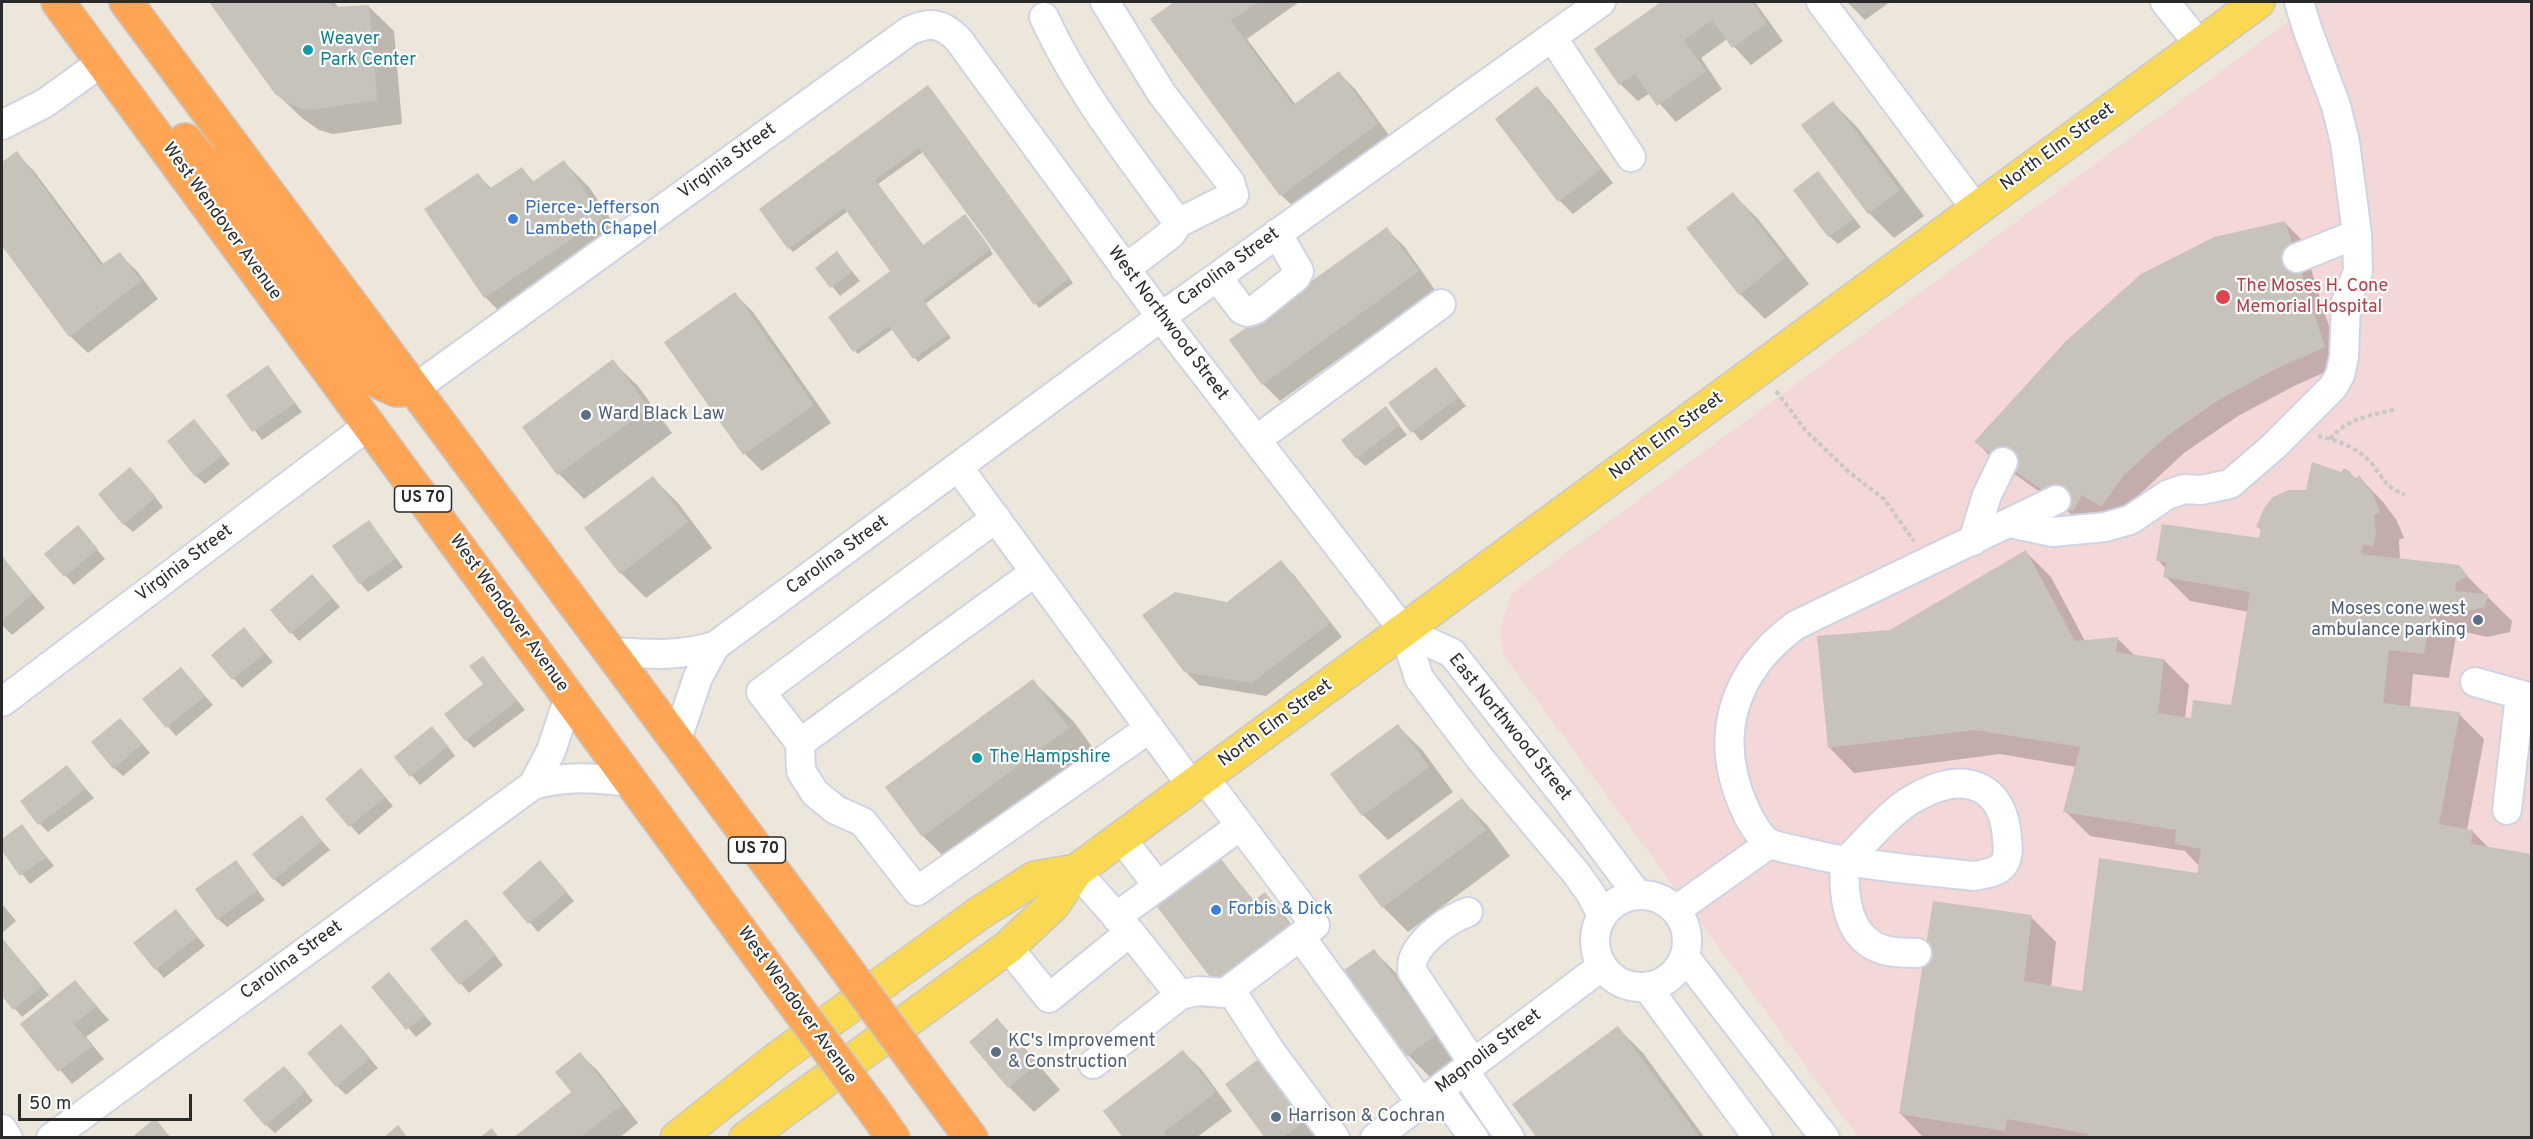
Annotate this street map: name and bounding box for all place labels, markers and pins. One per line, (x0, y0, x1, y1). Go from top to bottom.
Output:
place label: Weaver Park Center (320, 29, 416, 72)
marker: Weaver Park Center (301, 43, 315, 57)
place label: Pierce-Jefferson Lambeth Chapel (525, 198, 660, 240)
marker: Pierce-Jefferson Lambeth Chapel (506, 212, 520, 226)
place label: The Moses H. Cone Memorial Hospital (2236, 276, 2388, 318)
marker: The Moses H. Cone Memorial Hospital (2214, 288, 2232, 306)
place label: Ward Black Law (598, 404, 725, 426)
marker: Ward Black Law (579, 408, 593, 422)
place label: Moses cone west ambulance parking (2311, 599, 2466, 642)
marker: Moses cone west ambulance parking (2471, 613, 2485, 627)
place label: The Hampshire (989, 747, 1110, 769)
marker: The Hampshire (970, 751, 984, 765)
place label: Forbis & Dick (1228, 899, 1333, 921)
marker: Forbis & Dick (1209, 903, 1223, 917)
place label: KC's Improvement & Construction (1008, 1031, 1156, 1074)
marker: KC's Improvement & Construction (989, 1045, 1003, 1059)
place label: Harrison & Cochran (1288, 1106, 1445, 1128)
marker: Harrison & Cochran (1269, 1110, 1283, 1124)

